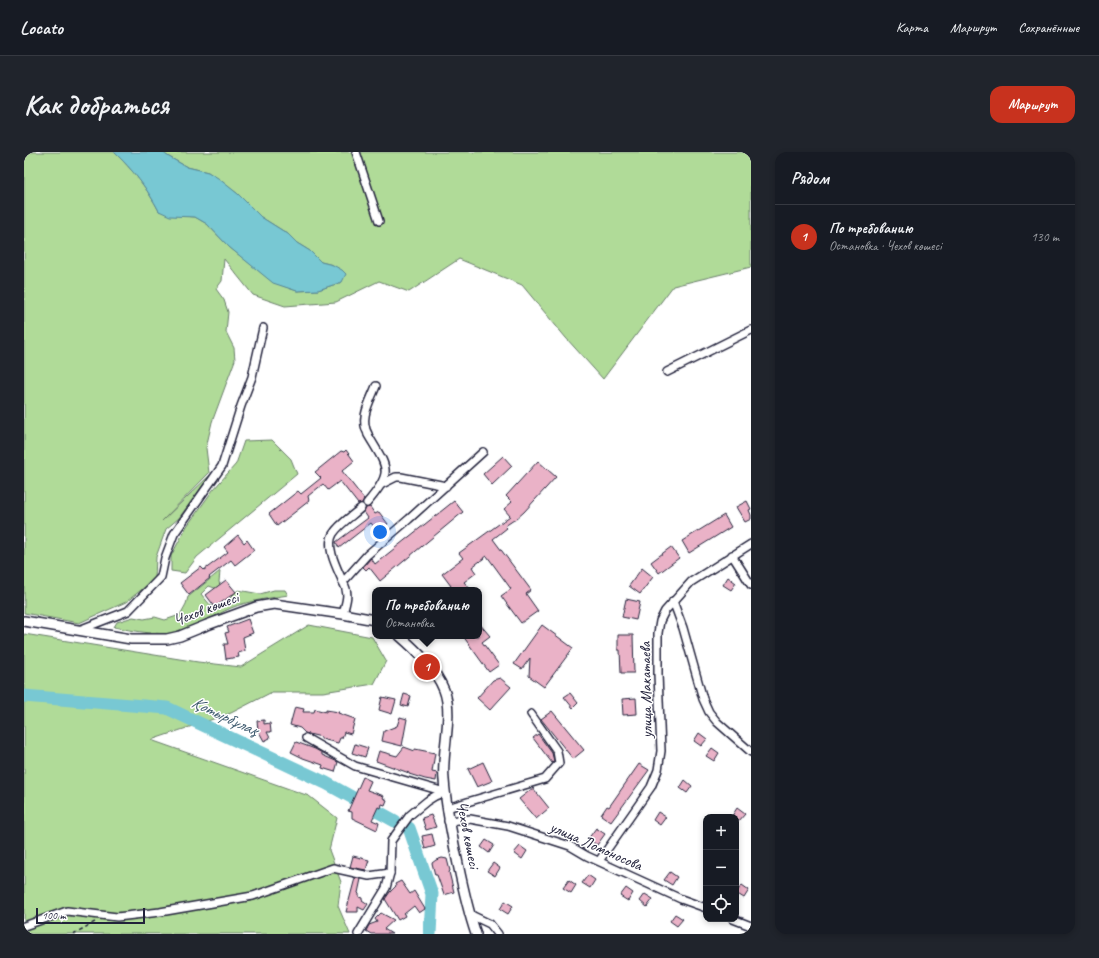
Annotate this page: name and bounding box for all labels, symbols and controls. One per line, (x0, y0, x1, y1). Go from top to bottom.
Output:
text: Locato (20, 16, 63, 40)
text: Карта (896, 19, 928, 36)
text: Маршрут (950, 19, 996, 36)
text: Сохранённые (1018, 19, 1079, 36)
button: Маршрут (990, 86, 1075, 123)
text: Как добраться (24, 87, 169, 122)
text: Рядом (791, 168, 829, 189)
text: По требованию (829, 219, 913, 238)
text: 1 (801, 229, 807, 245)
text: 130 m (1031, 229, 1059, 245)
text: Остановка · Чехов көшесі (829, 238, 942, 254)
your location (370, 522, 390, 542)
street label: Чехов көшесі (171, 587, 243, 631)
popup (372, 587, 482, 639)
text: По требованию (385, 596, 469, 615)
text: Остановка (385, 615, 434, 631)
street label: улица Макатаева (635, 640, 657, 739)
pin: 1 (414, 652, 440, 682)
water label: Қотырбұлақ (188, 691, 264, 741)
street label: Чехов көшесі (452, 800, 485, 872)
map controls (703, 814, 739, 922)
button: + (703, 814, 739, 850)
street label: улица Ломоносова (546, 816, 647, 876)
button: − (703, 850, 739, 886)
button: locate (703, 886, 739, 922)
scale bar (36, 906, 145, 925)
text: 100 m (42, 908, 66, 922)

